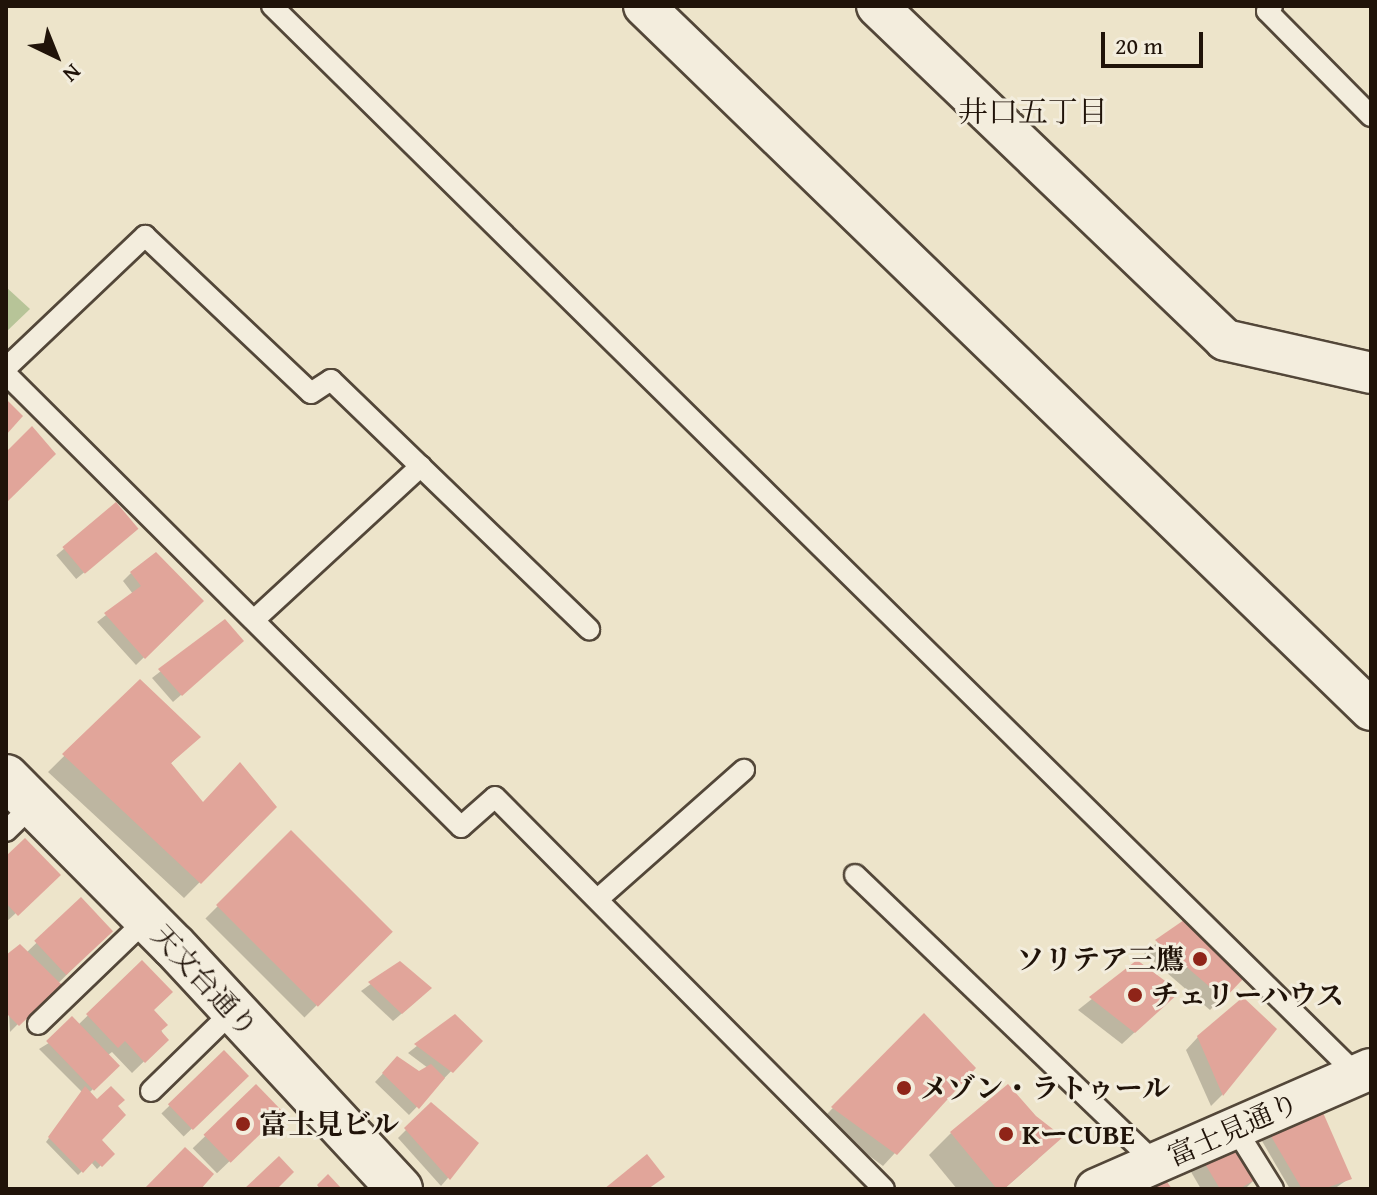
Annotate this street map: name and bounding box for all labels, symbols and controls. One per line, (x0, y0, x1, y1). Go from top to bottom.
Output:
north arrow (16, 16, 96, 96)
scale bar (1105, 16, 1207, 66)
text: 20 m (1115, 28, 1163, 63)
text: N (56, 57, 89, 90)
district label: 井口五丁目 (958, 93, 1108, 129)
street label: 天文台通り (145, 918, 265, 1044)
place label: ソリテア三鷹 (1016, 942, 1184, 976)
marker: ソリテア三鷹 (1191, 950, 1209, 968)
place label: チェリーハウス (1151, 978, 1347, 1012)
marker: チェリーハウス (1126, 986, 1144, 1004)
place label: メゾン・ラトゥール (920, 1071, 1172, 1105)
marker: メゾン・ラトゥール (895, 1079, 913, 1097)
street label: 富士見通り (1162, 1085, 1304, 1173)
place label: 富士見ビル (259, 1107, 399, 1141)
marker: 富士見ビル (234, 1115, 252, 1133)
place label: KーCUBE (1022, 1117, 1135, 1151)
marker: KーCUBE (997, 1125, 1015, 1143)

